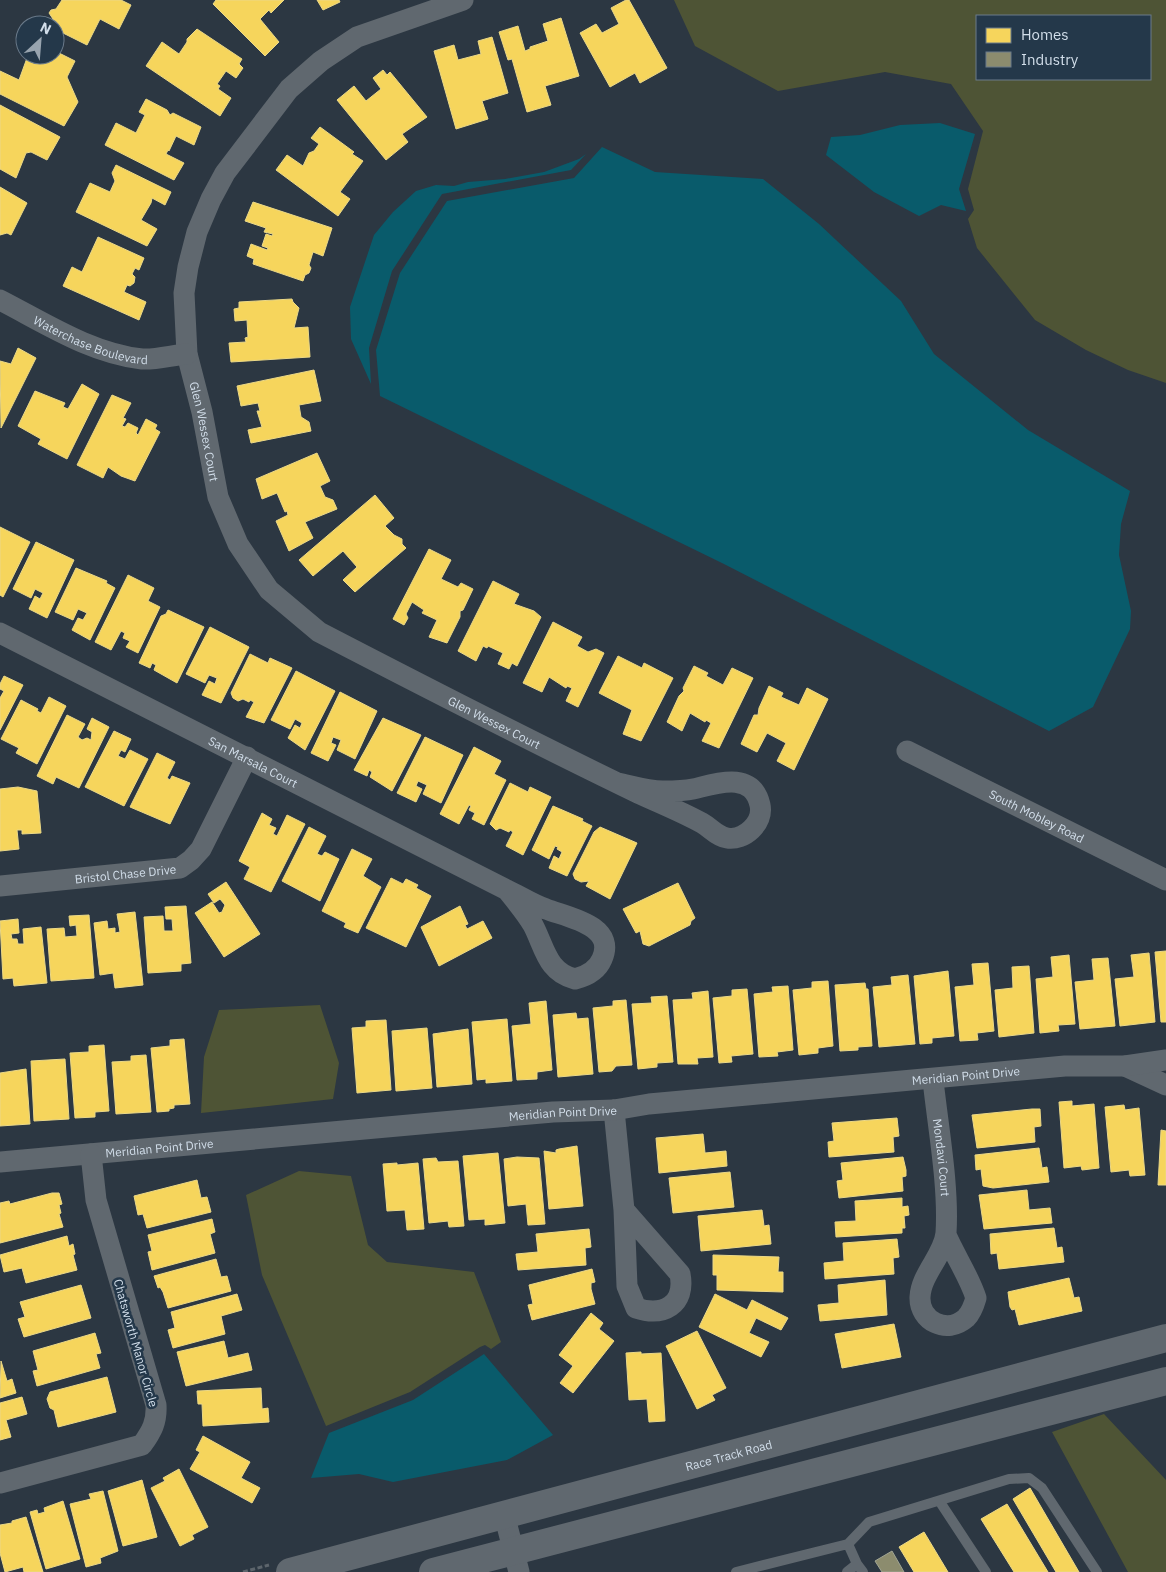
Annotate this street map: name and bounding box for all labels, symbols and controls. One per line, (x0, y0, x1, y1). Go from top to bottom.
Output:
north arrow (15, 15, 65, 65)
legend (976, 15, 1151, 80)
text: N (37, 18, 54, 39)
text: Homes (1021, 25, 1069, 44)
text: Industry (1021, 50, 1079, 69)
street label: Waterchase Boulevard (31, 312, 148, 367)
street label: Glen Wessex Court (187, 380, 222, 483)
street label: Glen Wessex Court (446, 692, 543, 752)
street label: San Marsala Court (206, 733, 300, 790)
street label: South Mobley Road (987, 786, 1087, 846)
street label: Bristol Chase Drive (74, 861, 177, 886)
street label: Meridian Point Drive (911, 1063, 1021, 1087)
street label: Meridian Point Drive (508, 1102, 618, 1123)
street label: Mondavi Court (930, 1118, 953, 1197)
street label: Meridian Point Drive (105, 1135, 214, 1160)
street label: Chatsworth Manor Circle (111, 1277, 162, 1409)
street label: Race Track Road (684, 1436, 774, 1474)

